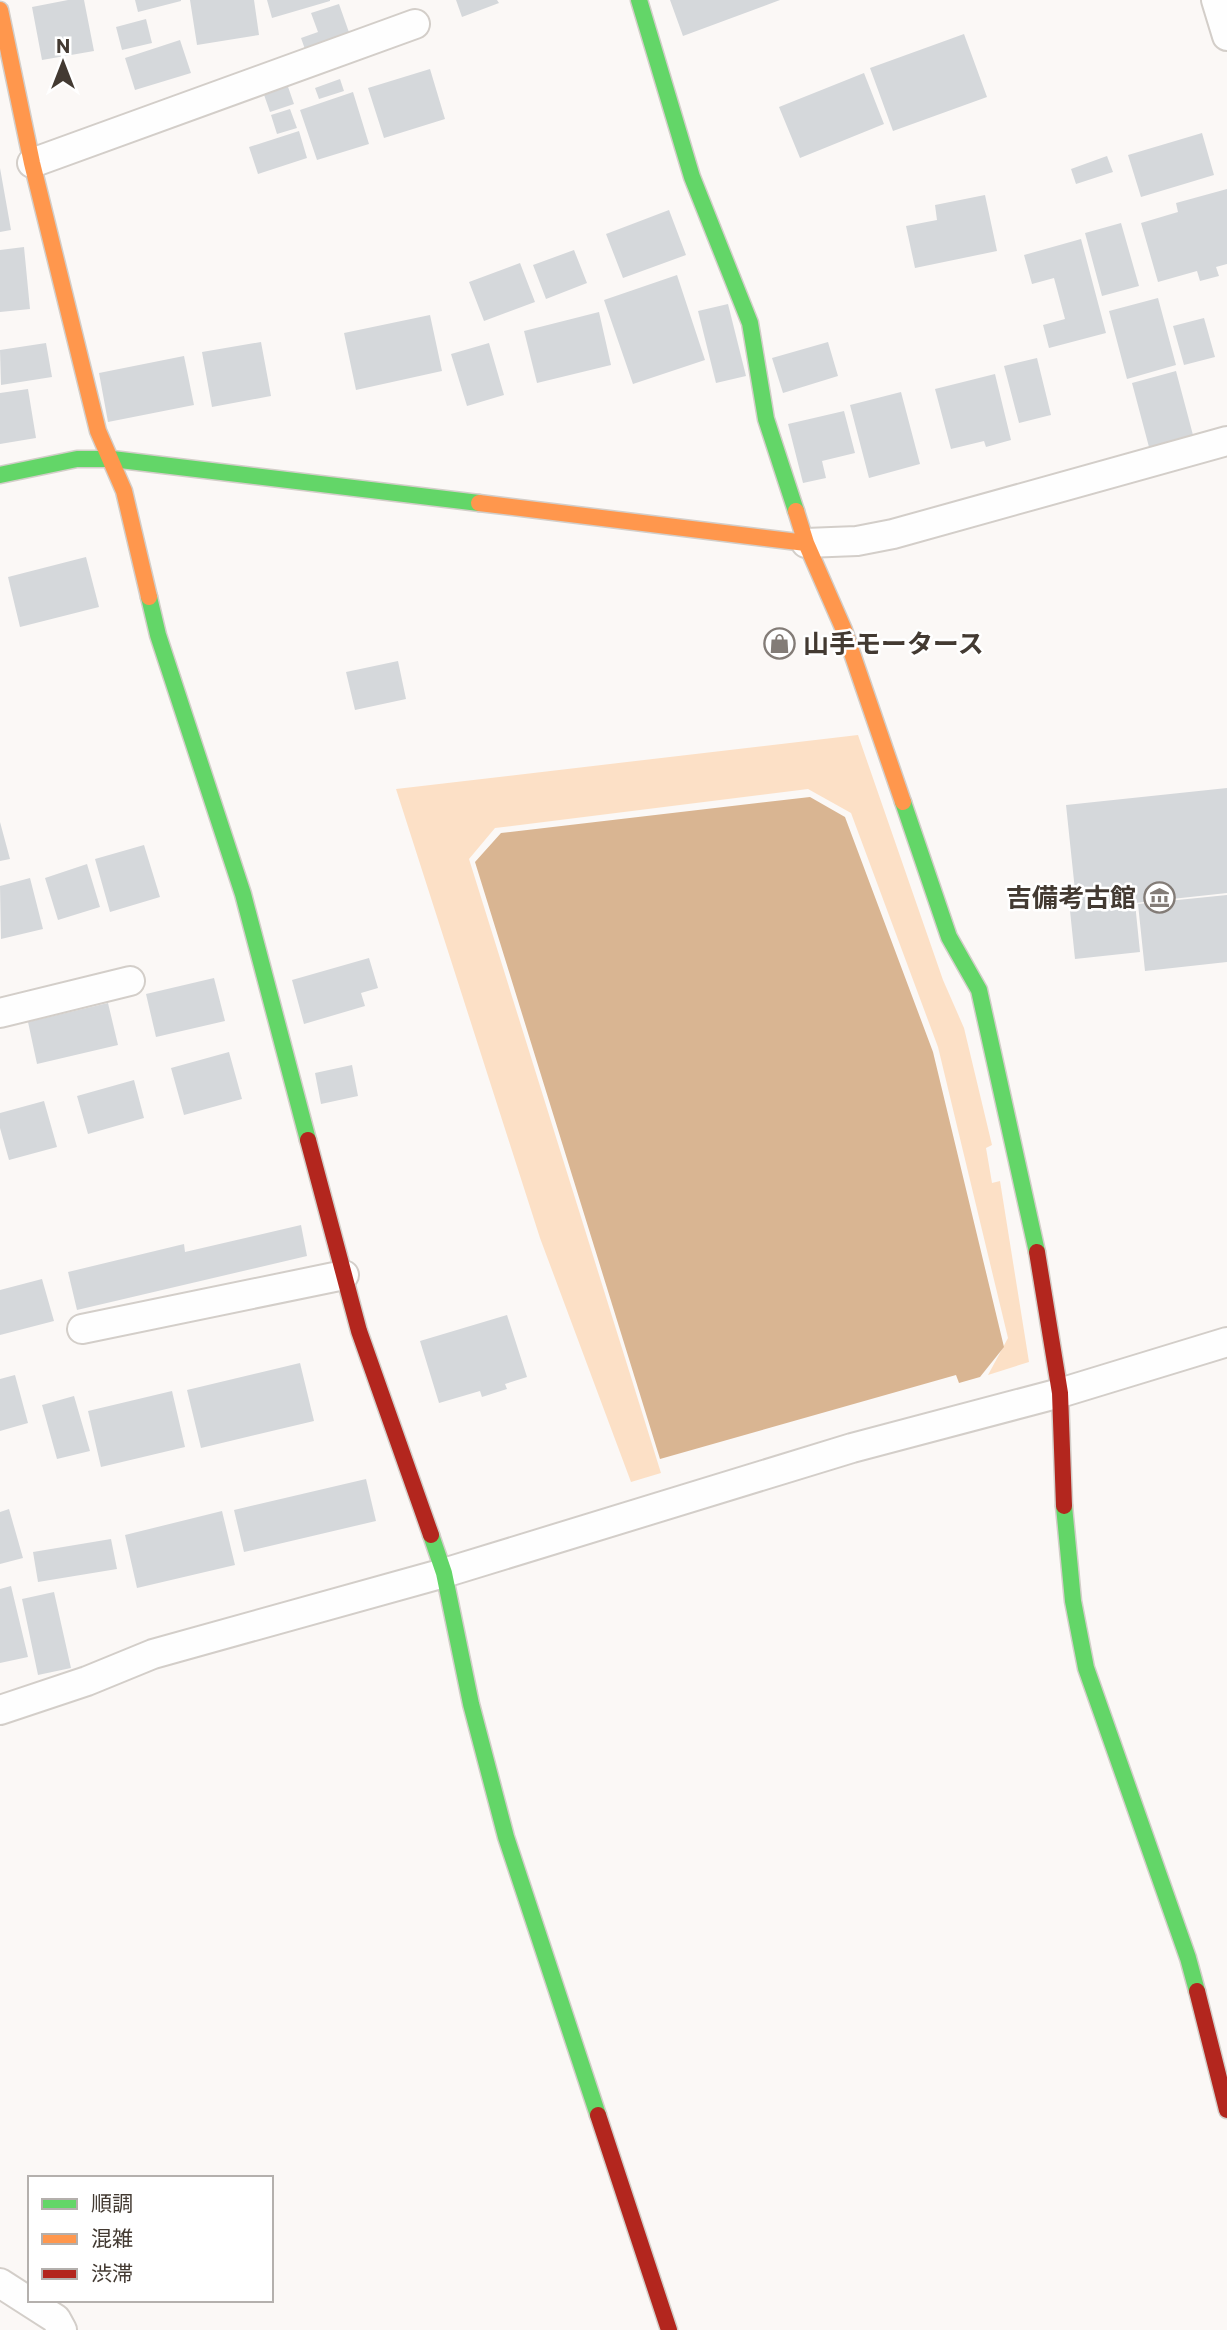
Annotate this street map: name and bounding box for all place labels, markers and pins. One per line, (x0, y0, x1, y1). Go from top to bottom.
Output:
shop icon: 山手モータース (763, 627, 797, 661)
place label: 山手モータース (803, 627, 984, 658)
place label: 吉備考古館 (1006, 881, 1136, 912)
museum icon: 吉備考古館 (1142, 881, 1176, 915)

